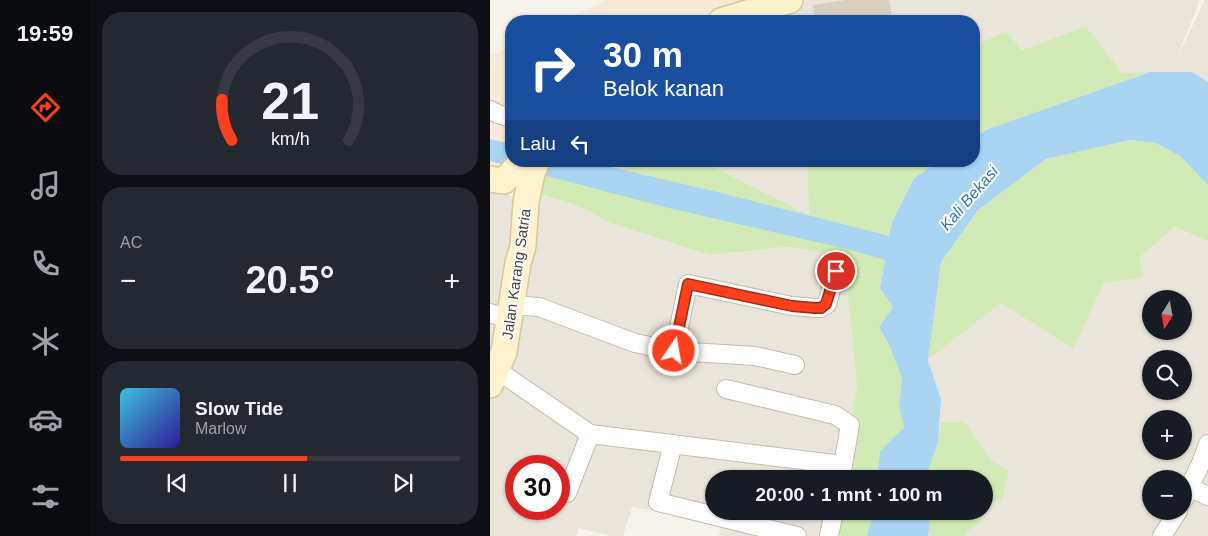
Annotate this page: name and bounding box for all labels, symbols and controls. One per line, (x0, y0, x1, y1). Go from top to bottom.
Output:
text: 19:59 (17, 21, 73, 46)
icon: right (520, 35, 585, 100)
text: 30 m (603, 35, 683, 74)
text: 21 (261, 72, 319, 130)
text: Belok kanan (603, 76, 724, 101)
icon: directions (28, 90, 63, 125)
text: km/h (271, 129, 309, 149)
icon: left (566, 130, 594, 158)
text: Lalu (520, 133, 556, 154)
water label: Kali Bekasi (937, 162, 1002, 233)
icon: music (28, 168, 63, 203)
street label: Jalan Karang Satria (498, 207, 534, 340)
text: AC (120, 234, 142, 251)
icon: phone (28, 246, 63, 281)
pin (815, 250, 857, 292)
icon: arrive (822, 257, 850, 285)
text: 20.5° (245, 259, 335, 301)
text: − (120, 265, 136, 296)
text: + (444, 265, 460, 296)
north arrow (1142, 290, 1192, 340)
map controls (1142, 290, 1192, 520)
icon: climate (28, 324, 63, 359)
position arrow (647, 324, 699, 376)
button: search (1142, 350, 1192, 400)
text: Slow Tide (195, 398, 283, 419)
icon: car (28, 402, 63, 437)
button: + (1142, 410, 1192, 460)
text: Marlow (195, 420, 247, 437)
speed limit sign: 30 (505, 455, 570, 520)
icon: previous (163, 469, 191, 497)
icon: pause (276, 469, 304, 497)
icon: next (389, 469, 417, 497)
button: − (1142, 470, 1192, 520)
icon: filters (28, 479, 63, 514)
text: 20:00 · 1 mnt · 100 m (756, 484, 942, 505)

